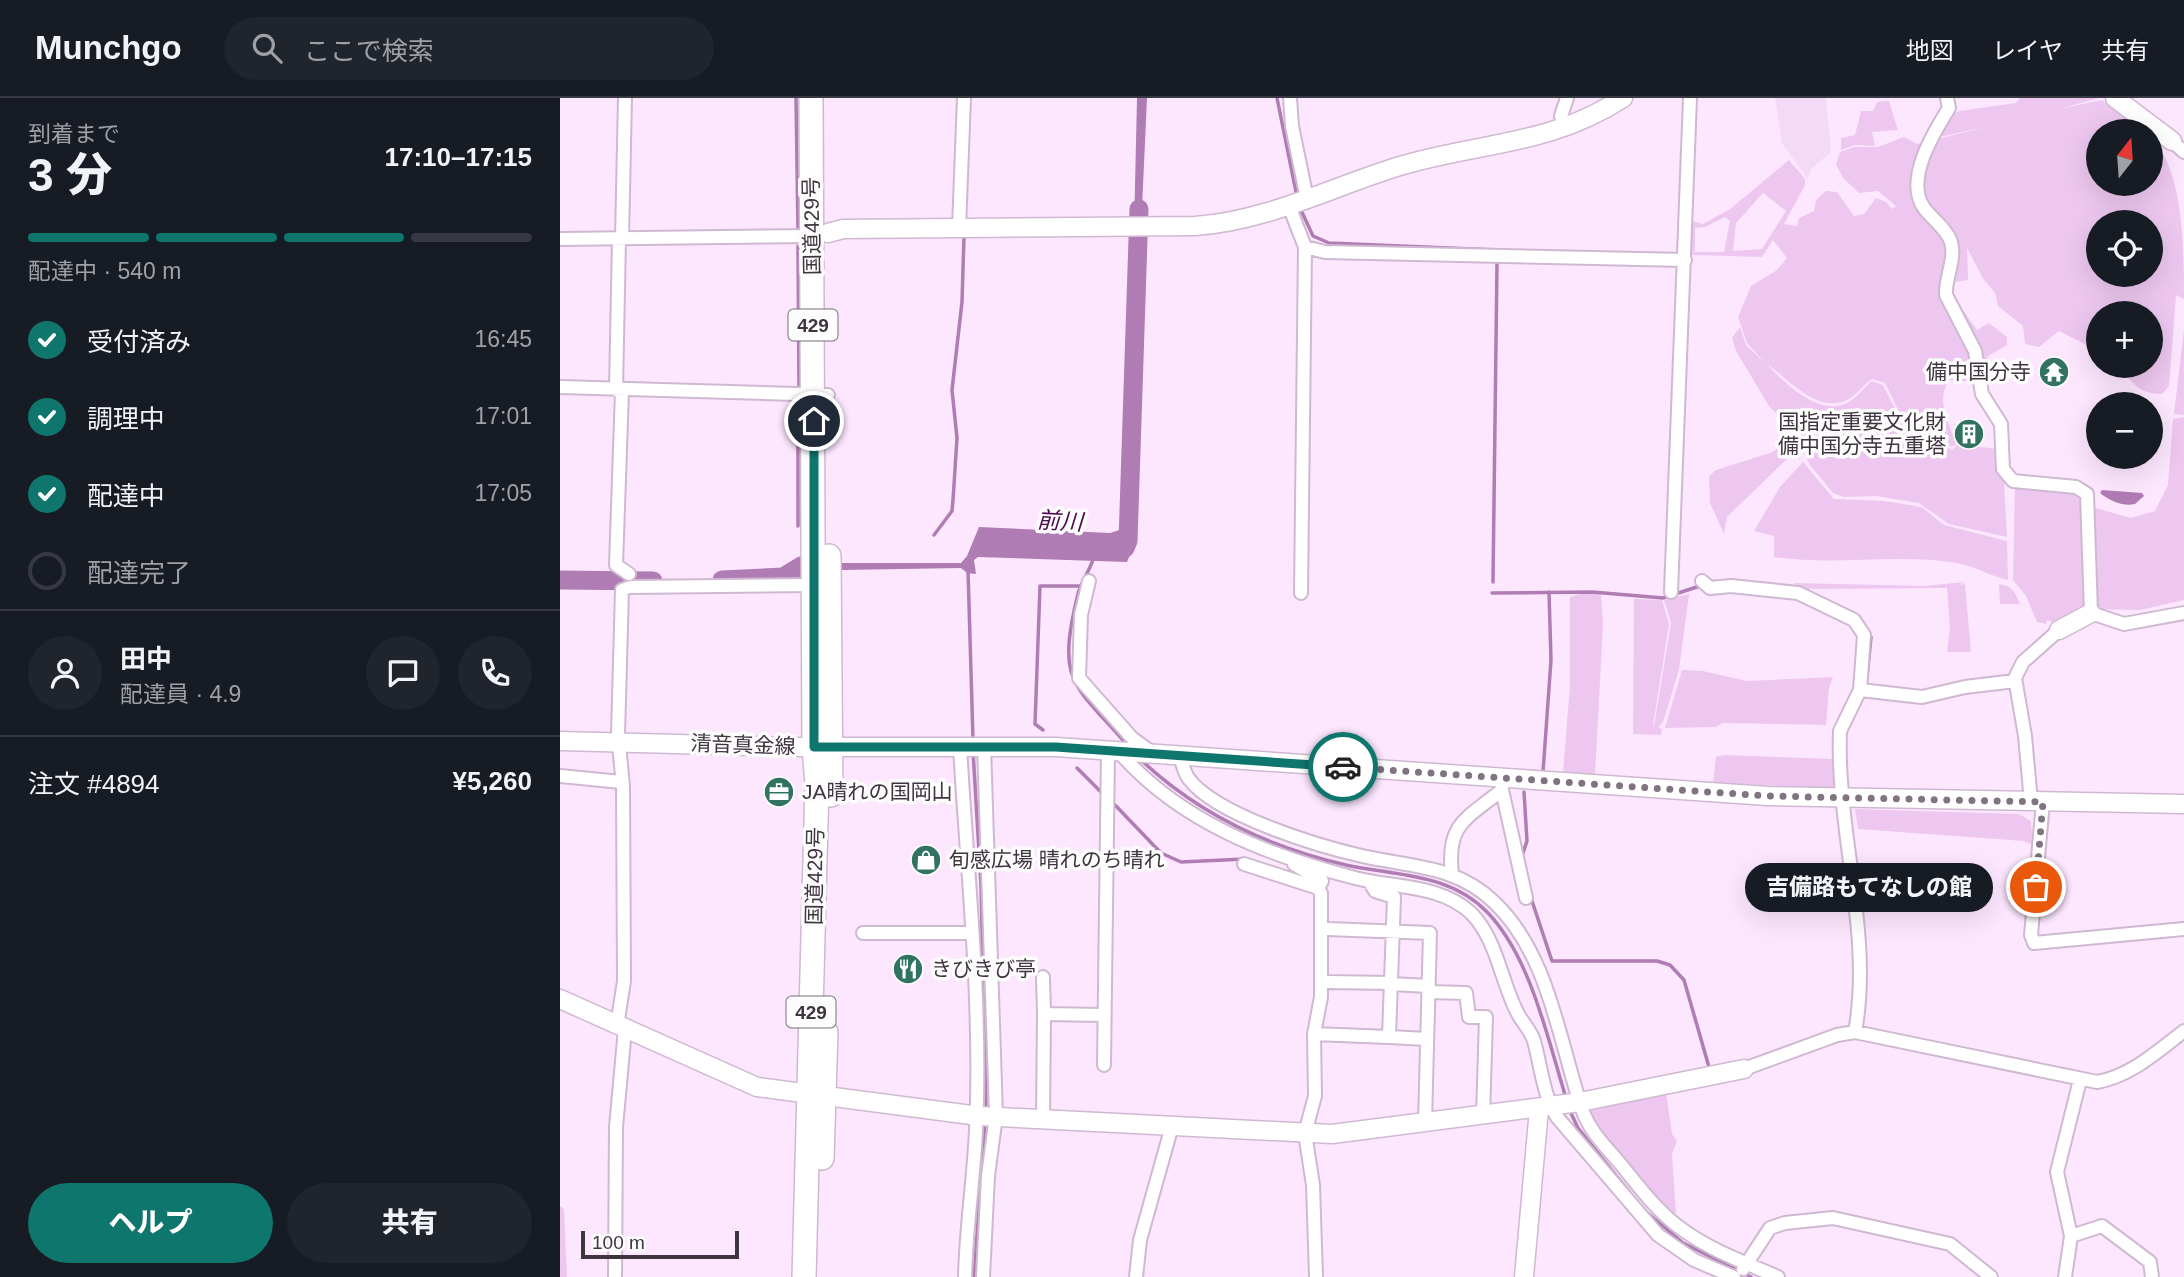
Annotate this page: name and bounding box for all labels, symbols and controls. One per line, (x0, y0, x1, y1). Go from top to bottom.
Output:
search box (224, 17, 714, 80)
text: Munchgo (35, 29, 182, 66)
icon: search (248, 29, 286, 67)
text: ここで検索 (304, 36, 434, 66)
text: 地図 (1906, 37, 1954, 64)
text: レイヤ (1992, 37, 2063, 64)
text: 共有 (2101, 37, 2149, 64)
north arrow (2086, 119, 2163, 196)
map controls (2086, 119, 2163, 469)
text: 到着まで (28, 121, 120, 147)
text: 17:10–17:15 (385, 142, 532, 172)
text: 3 分 (28, 149, 112, 201)
street label: 国道429号 (799, 177, 824, 275)
button: locate (2086, 210, 2163, 287)
text: 配達中 · 540 m (28, 258, 181, 284)
button: + (2086, 301, 2163, 378)
road number: 429 (789, 310, 838, 341)
icon: check (28, 321, 66, 359)
text: 16:45 (474, 326, 532, 352)
text: 受付済み (87, 327, 191, 357)
temple icon: 備中国分寺 (2037, 355, 2071, 389)
place label: 備中国分寺 (1926, 360, 2031, 383)
pin (784, 391, 844, 451)
button: − (2086, 392, 2163, 469)
icon: check (28, 398, 66, 436)
icon: home (795, 402, 833, 440)
text: 17:01 (474, 403, 532, 429)
text: 調理中 (87, 404, 165, 434)
place label: 国指定重要文化財 備中国分寺五重塔 (1778, 410, 1946, 457)
building icon: 国指定重要文化財 備中国分寺五重塔 (1952, 417, 1986, 451)
icon: check (28, 475, 66, 513)
text: 17:05 (474, 480, 532, 506)
text: 配達中 (87, 481, 165, 511)
water label: 前川 (1036, 507, 1087, 535)
text: 配達完了 (87, 558, 191, 588)
button: person (28, 636, 102, 710)
button: chat (366, 636, 440, 710)
button: phone (458, 636, 532, 710)
text: 田中 (120, 644, 172, 674)
text: 配達員 · 4.9 (120, 681, 241, 707)
street label: 清音真金線 (690, 731, 796, 758)
courier (1308, 732, 1378, 802)
icon: car (1324, 748, 1362, 786)
text: ¥5,260 (452, 766, 532, 796)
text: 注文 #4894 (28, 769, 160, 799)
office icon: JA晴れの国岡山 (762, 775, 796, 809)
place label: JA晴れの国岡山 (802, 780, 953, 803)
street label: 国道429号 (802, 827, 827, 925)
shop icon: 旬感広場 晴れのち晴れ (909, 843, 943, 877)
place label: 旬感広場 晴れのち晴れ (949, 848, 1165, 871)
pin (2006, 857, 2066, 917)
callout: 吉備路もてなしの館 (1746, 862, 1994, 912)
icon: bag (2017, 868, 2055, 906)
text: 吉備路もてなしの館 (1766, 874, 1972, 900)
restaurant icon: きびきび亭 (891, 952, 925, 986)
place label: きびきび亭 (931, 957, 1036, 980)
road number: 429 (786, 996, 836, 1028)
button: ヘルプ (28, 1183, 273, 1263)
button: 共有 (287, 1183, 532, 1263)
scale bar (581, 1228, 738, 1260)
text: 100 m (592, 1232, 645, 1253)

